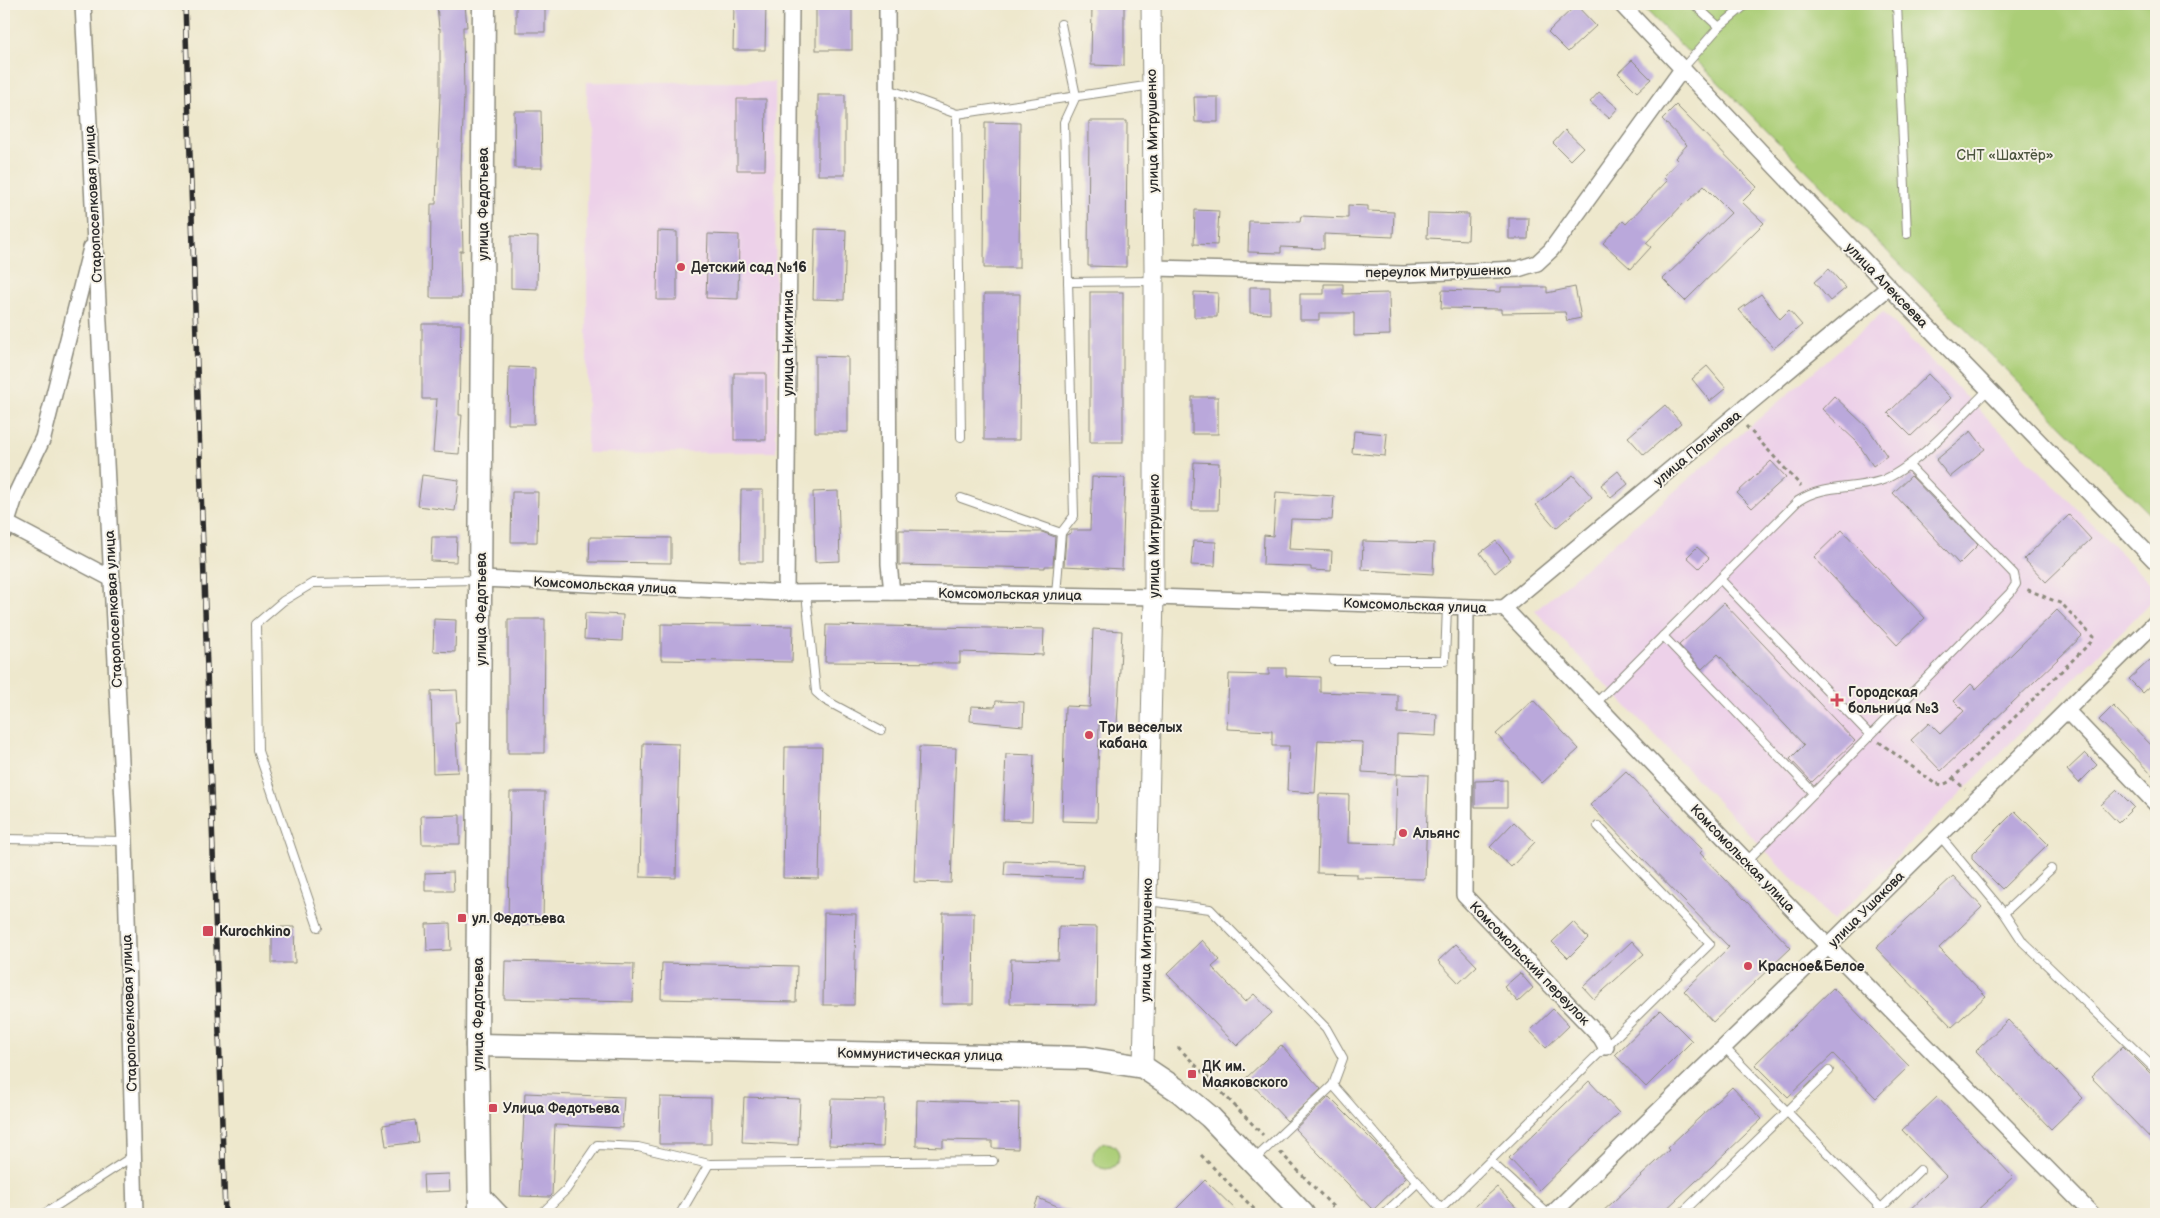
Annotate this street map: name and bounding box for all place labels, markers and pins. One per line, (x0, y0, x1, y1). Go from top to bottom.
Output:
place label: Детский сад №16 (691, 259, 807, 276)
marker: Детский сад №16 (675, 261, 687, 273)
place label: Городская больница №3 (1848, 684, 1939, 717)
marker: Городская больница №3 (1830, 693, 1844, 707)
place label: Три веселых кабана (1099, 719, 1183, 752)
marker: Три веселых кабана (1083, 729, 1095, 741)
place label: Альянс (1412, 825, 1460, 842)
marker: Альянс (1397, 827, 1409, 839)
place label: ул. Федотьева (472, 910, 566, 927)
marker: ул. Федотьева (456, 912, 468, 924)
place label: Kurochkino (219, 923, 291, 940)
marker: Kurochkino (201, 924, 215, 938)
place label: Красное&Белое (1758, 958, 1865, 975)
marker: Красное&Белое (1742, 960, 1754, 972)
place label: ДК им. Маяковского (1202, 1058, 1288, 1091)
marker: ДК им. Маяковского (1186, 1068, 1198, 1080)
place label: Улица Федотьева (503, 1100, 620, 1117)
marker: Улица Федотьева (487, 1102, 499, 1114)

